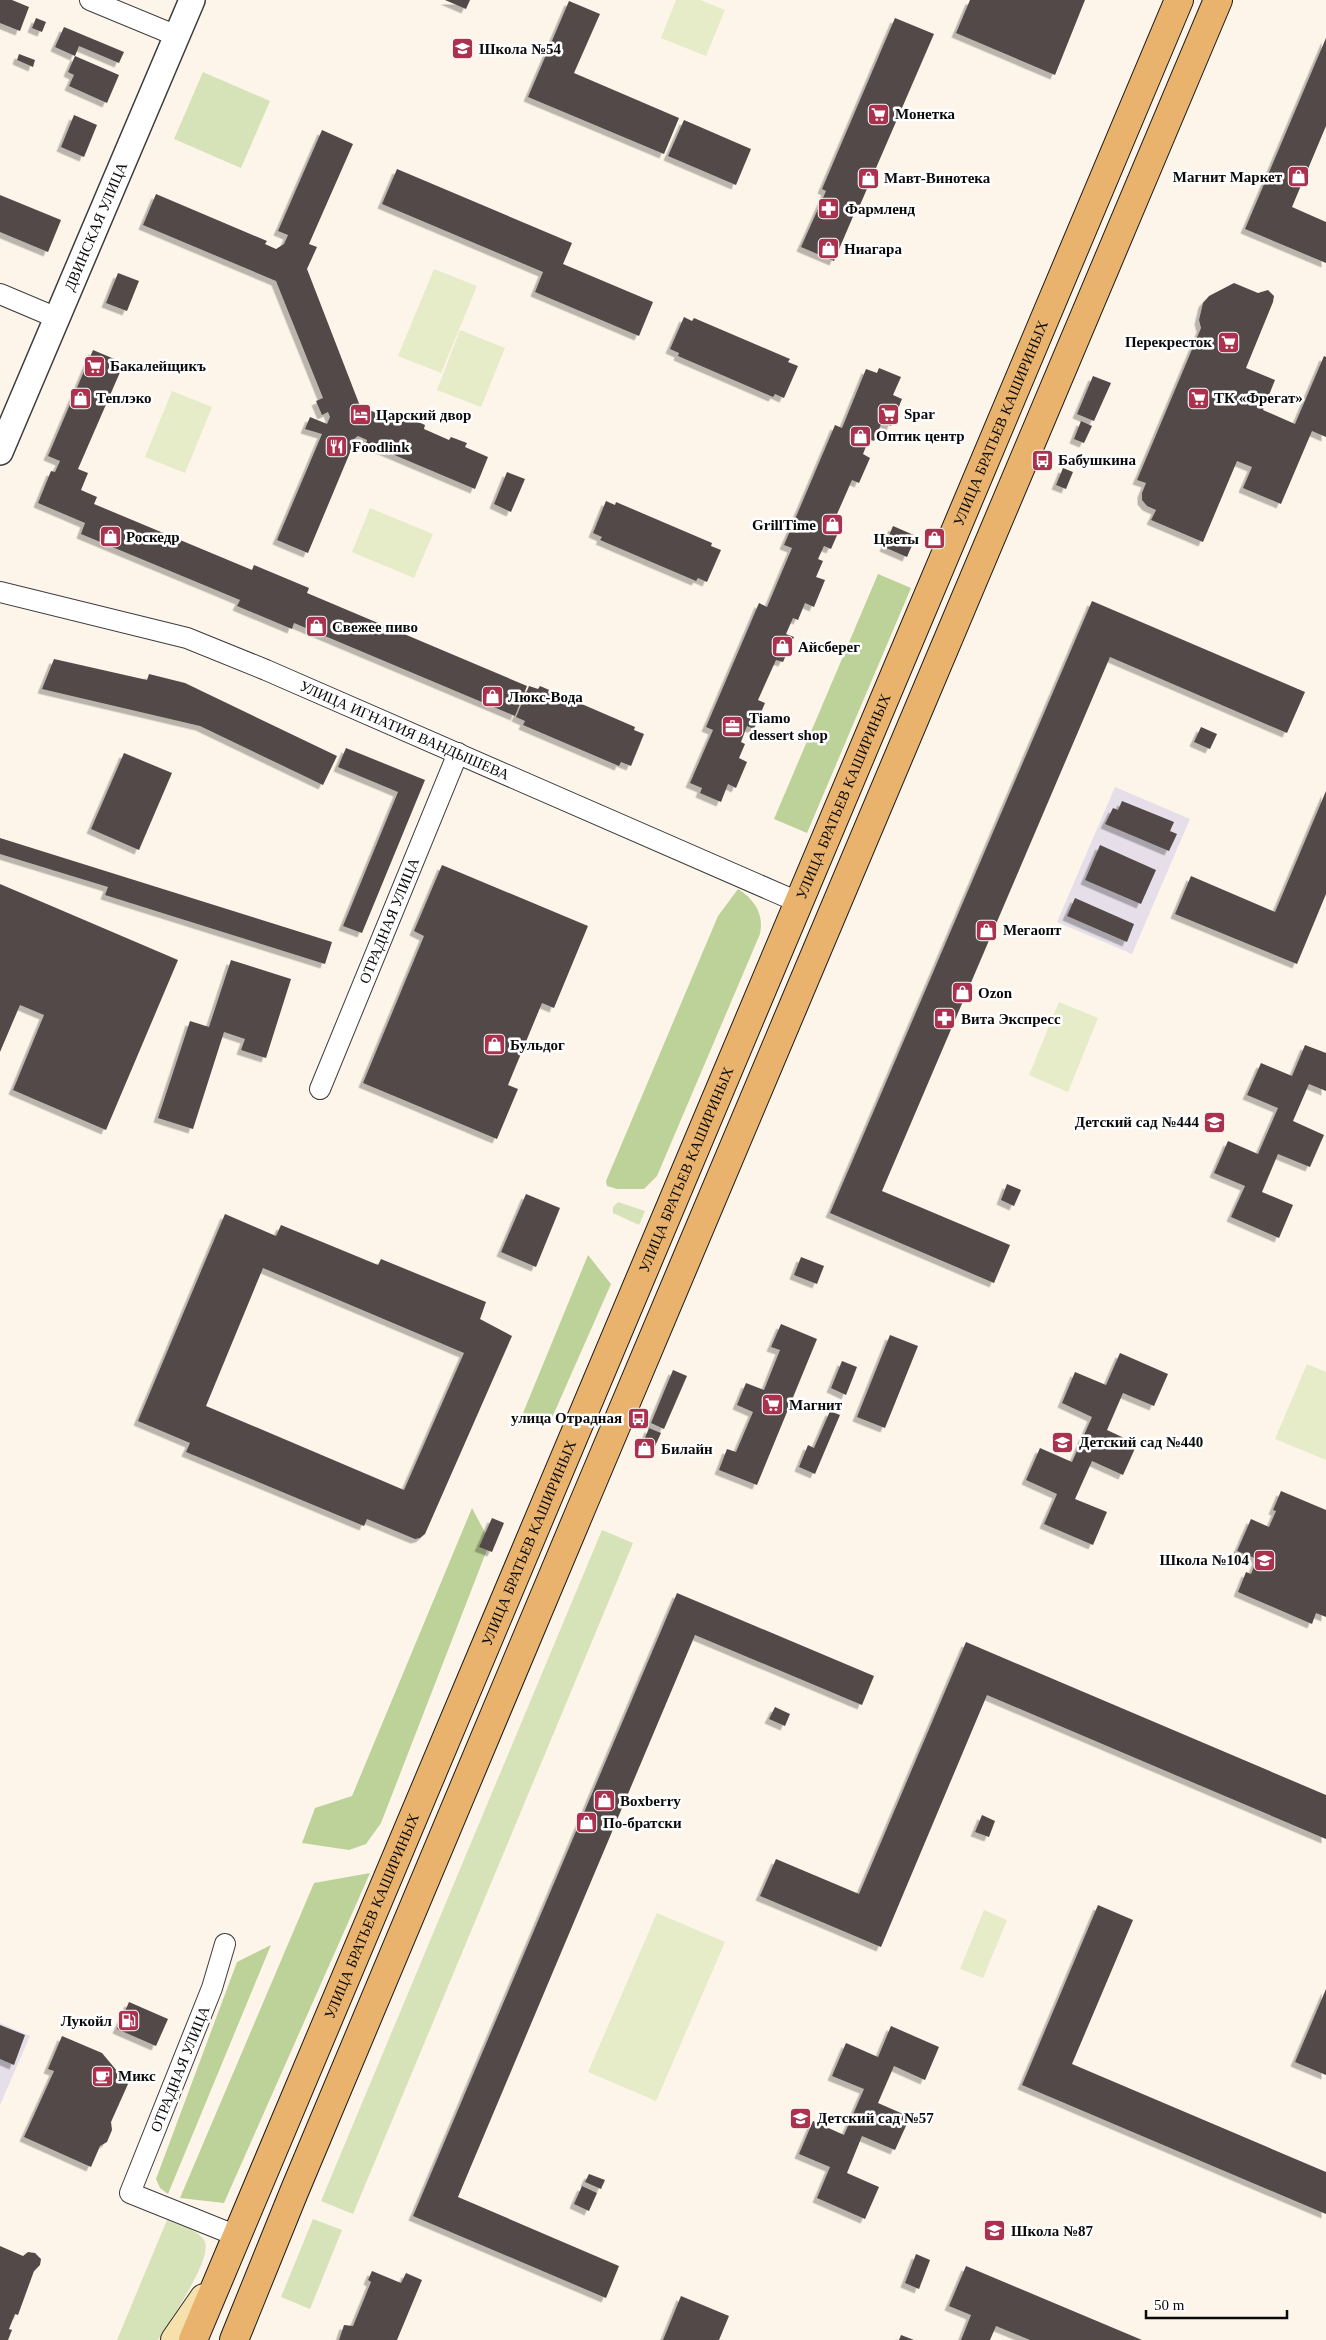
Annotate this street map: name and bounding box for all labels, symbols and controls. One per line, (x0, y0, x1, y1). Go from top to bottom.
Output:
school or university icon: Школа №54 (451, 37, 475, 61)
place label: Школа №54 (479, 41, 561, 57)
supermarket icon: Монетка (867, 102, 891, 126)
place label: Монетка (895, 106, 956, 122)
street label: ДВИНСКАЯ УЛИЦА (61, 160, 130, 293)
shop icon: Магнит Маркет (1286, 165, 1310, 189)
shop icon: Мавт-Винотека (856, 166, 880, 190)
place label: Магнит Маркет (1173, 169, 1283, 185)
place label: Мавт-Винотека (884, 170, 991, 186)
pharmacy icon: Фармленд (817, 197, 841, 221)
place label: Фармленд (845, 201, 915, 217)
shop icon: Ниагара (816, 237, 840, 261)
place label: Ниагара (844, 241, 902, 257)
street label: УЛИЦА БРАТЬЕВ КАШИРИНЫХ (950, 318, 1051, 528)
supermarket icon: Перекресток (1216, 330, 1240, 354)
place label: Перекресток (1125, 334, 1212, 350)
supermarket icon: Бакалейщикъ (82, 354, 106, 378)
place label: Бакалейщикъ (110, 358, 206, 374)
shop icon: Теплэко (68, 386, 92, 410)
supermarket icon: ТК «Фрегат» (1186, 386, 1210, 410)
place label: Теплэко (96, 390, 152, 406)
place label: ТК «Фрегат» (1214, 390, 1303, 406)
supermarket icon: Spar (876, 402, 900, 426)
hotel icon: Царский двор (348, 403, 372, 427)
place label: Spar (904, 406, 935, 422)
place label: Царский двор (376, 407, 471, 423)
shop icon: Оптик центр (848, 424, 872, 448)
place label: Оптик центр (876, 428, 965, 444)
restaurant icon: Foodlink (324, 435, 348, 459)
place label: Foodlink (352, 439, 410, 455)
bus stop icon: Бабушкина (1030, 448, 1054, 472)
place label: Бабушкина (1058, 452, 1136, 468)
shop icon: GrillTime (820, 513, 844, 537)
place label: GrillTime (752, 517, 816, 533)
shop icon: Роскедр (98, 525, 122, 549)
shop icon: Цветы (923, 527, 947, 551)
place label: Роскедр (126, 529, 180, 545)
place label: Цветы (873, 531, 919, 547)
shop icon: Свежее пиво (304, 615, 328, 639)
place label: Свежее пиво (332, 619, 418, 635)
shop icon: Айсберег (770, 635, 794, 659)
place label: Айсберег (798, 639, 860, 655)
street label: УЛИЦА ИГНАТИЯ ВАНДЫШЕВА (297, 678, 512, 783)
shop icon: Люкс-Вода (480, 685, 504, 709)
place label: Люкс-Вода (508, 689, 583, 705)
street label: УЛИЦА БРАТЬЕВ КАШИРИНЫХ (793, 691, 894, 902)
place label: Tiamo dessert shop (749, 710, 828, 743)
office icon: Tiamo dessert shop (721, 715, 745, 739)
street label: ОТРАДНАЯ УЛИЦА (356, 855, 422, 986)
shop icon: Мегаопт (975, 918, 999, 942)
place label: Мегаопт (1003, 922, 1062, 938)
shop icon: Ozon (950, 981, 974, 1005)
place label: Ozon (978, 985, 1013, 1001)
pharmacy icon: Вита Экспресс (933, 1007, 957, 1031)
place label: Вита Экспресс (961, 1011, 1061, 1027)
shop icon: Бульдог (482, 1033, 506, 1057)
place label: Бульдог (510, 1037, 565, 1053)
street label: УЛИЦА БРАТЬЕВ КАШИРИНЫХ (636, 1064, 737, 1275)
school or university icon: Детский сад №444 (1203, 1110, 1227, 1134)
place label: Детский сад №444 (1075, 1114, 1199, 1130)
supermarket icon: Магнит (761, 1393, 785, 1417)
place label: Магнит (789, 1397, 843, 1413)
bus stop icon: улица Отрадная (626, 1406, 650, 1430)
place label: улица Отрадная (511, 1410, 622, 1426)
school or university icon: Детский сад №440 (1051, 1430, 1075, 1454)
place label: Детский сад №440 (1079, 1434, 1203, 1450)
shop icon: Билайн (633, 1437, 657, 1461)
street label: УЛИЦА БРАТЬЕВ КАШИРИНЫХ (478, 1438, 579, 1648)
place label: Билайн (661, 1441, 713, 1457)
school or university icon: Школа №104 (1253, 1548, 1277, 1572)
place label: Школа №104 (1160, 1552, 1249, 1568)
shop icon: Boxberry (592, 1789, 616, 1813)
place label: Boxberry (620, 1793, 681, 1809)
street label: УЛИЦА БРАТЬЕВ КАШИРИНЫХ (321, 1811, 422, 2021)
shop icon: По-братски (575, 1811, 599, 1835)
place label: По-братски (603, 1815, 682, 1831)
street label: ОТРАДНАЯ УЛИЦА (147, 2004, 213, 2134)
fuel station icon: Лукойл (116, 2009, 140, 2033)
place label: Лукойл (61, 2013, 113, 2029)
cafe icon: Микс (90, 2064, 114, 2088)
place label: Микс (118, 2068, 156, 2084)
school or university icon: Детский сад №57 (789, 2106, 813, 2130)
place label: Детский сад №57 (817, 2110, 934, 2126)
school or university icon: Школа №87 (983, 2219, 1007, 2243)
place label: Школа №87 (1011, 2223, 1093, 2239)
scale bar (1146, 2288, 1287, 2320)
text: 50 m (1154, 2297, 1185, 2313)

